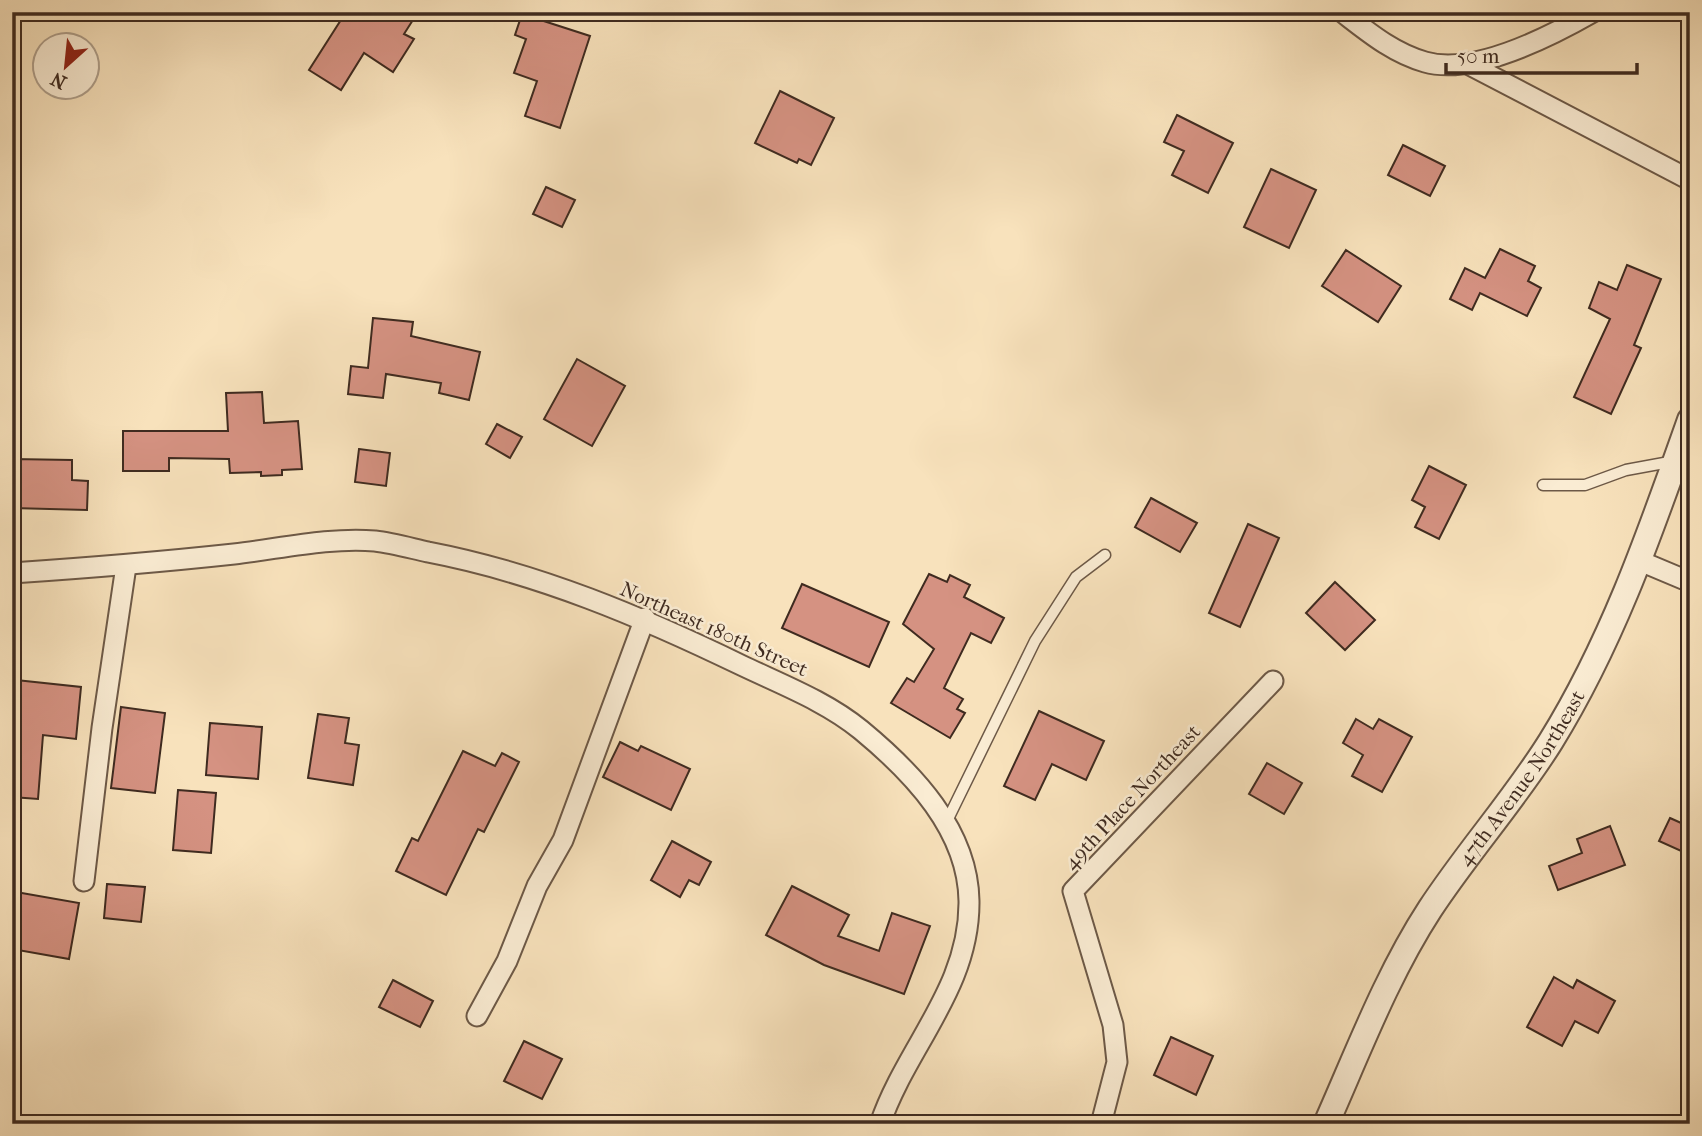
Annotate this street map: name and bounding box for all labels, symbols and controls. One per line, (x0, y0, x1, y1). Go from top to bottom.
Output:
north arrow (32, 32, 102, 102)
scale bar (1446, 32, 1637, 76)
text: 50 m (1457, 44, 1500, 68)
text: N (47, 67, 70, 93)
street label: Northeast 180th Street (616, 577, 812, 681)
street label: 47th Avenue Northeast (1453, 686, 1590, 870)
street label: 49th Place Northeast (1059, 719, 1206, 874)

